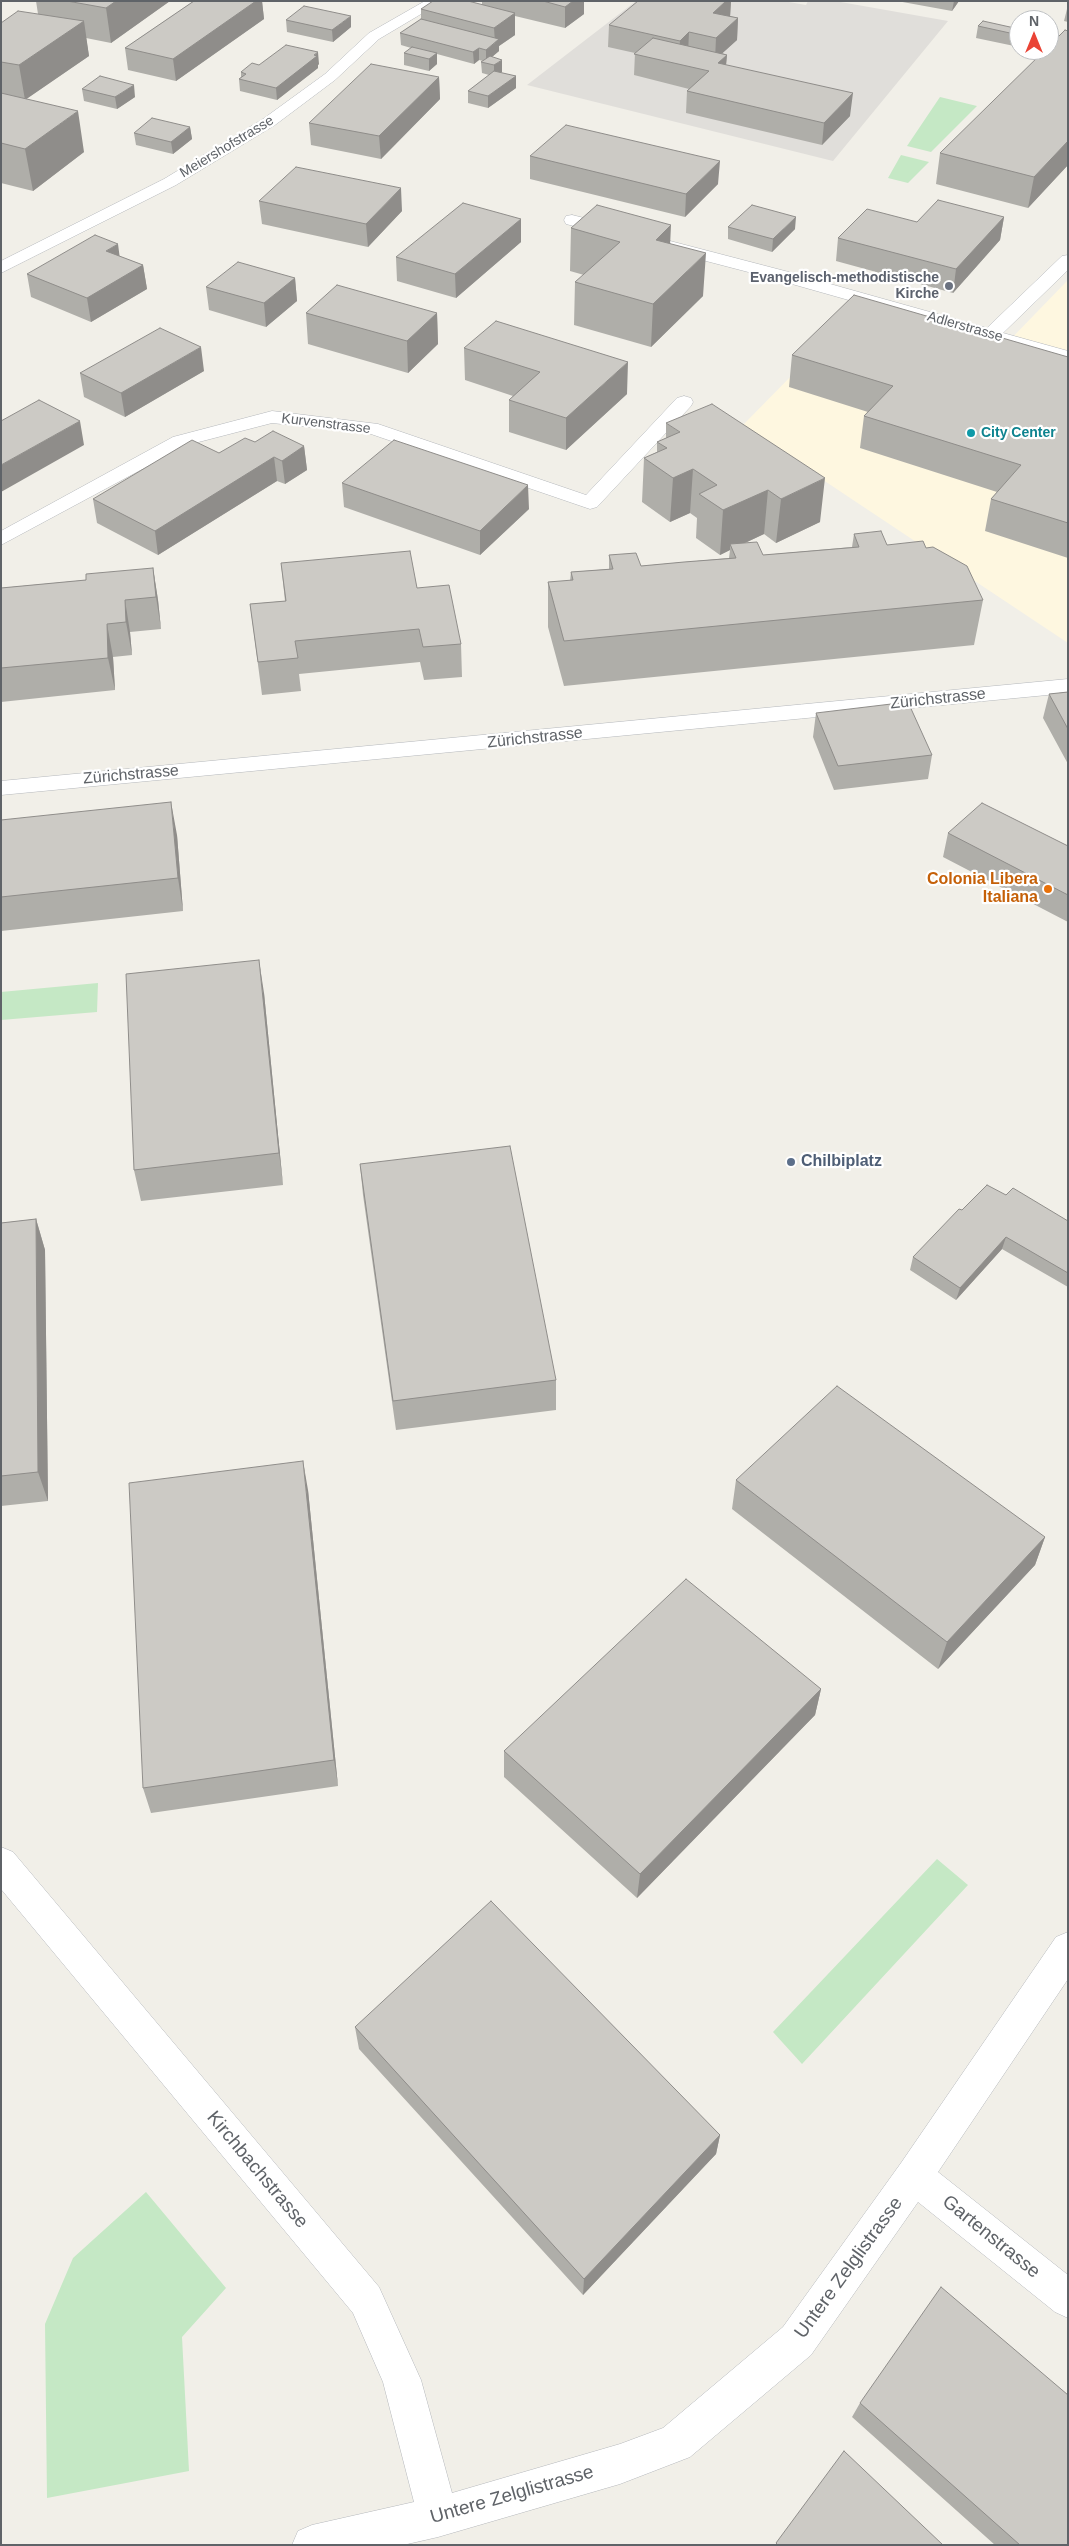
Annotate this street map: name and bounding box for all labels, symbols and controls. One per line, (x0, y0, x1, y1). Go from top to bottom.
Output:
north arrow (1009, 10, 1059, 60)
text: N (1029, 13, 1039, 29)
street label: Meiershofstrasse (177, 112, 277, 182)
place label: Evangelisch-methodistische Kirche (750, 270, 939, 302)
marker: Evangelisch-methodistische Kirche (943, 280, 955, 292)
street label: Adlerstrasse (925, 308, 1005, 346)
street label: Kurvenstrasse (281, 410, 371, 438)
place label: City Center (981, 425, 1056, 441)
marker: City Center (965, 427, 977, 439)
street label: Zürichstrasse (889, 684, 987, 714)
street label: Zürichstrasse (486, 723, 584, 753)
street label: Zürichstrasse (82, 761, 180, 789)
place label: Colonia Libera Italiana (927, 870, 1038, 908)
marker: Colonia Libera Italiana (1042, 883, 1054, 895)
place label: Chilbiplatz (801, 1152, 882, 1172)
marker: Chilbiplatz (785, 1156, 797, 1168)
street label: Kirchbachstrasse (201, 2107, 313, 2233)
street label: Gartenstrasse (937, 2191, 1045, 2283)
street label: Untere Zelglistrasse (790, 2193, 908, 2343)
street label: Untere Zelglistrasse (428, 2461, 596, 2529)

